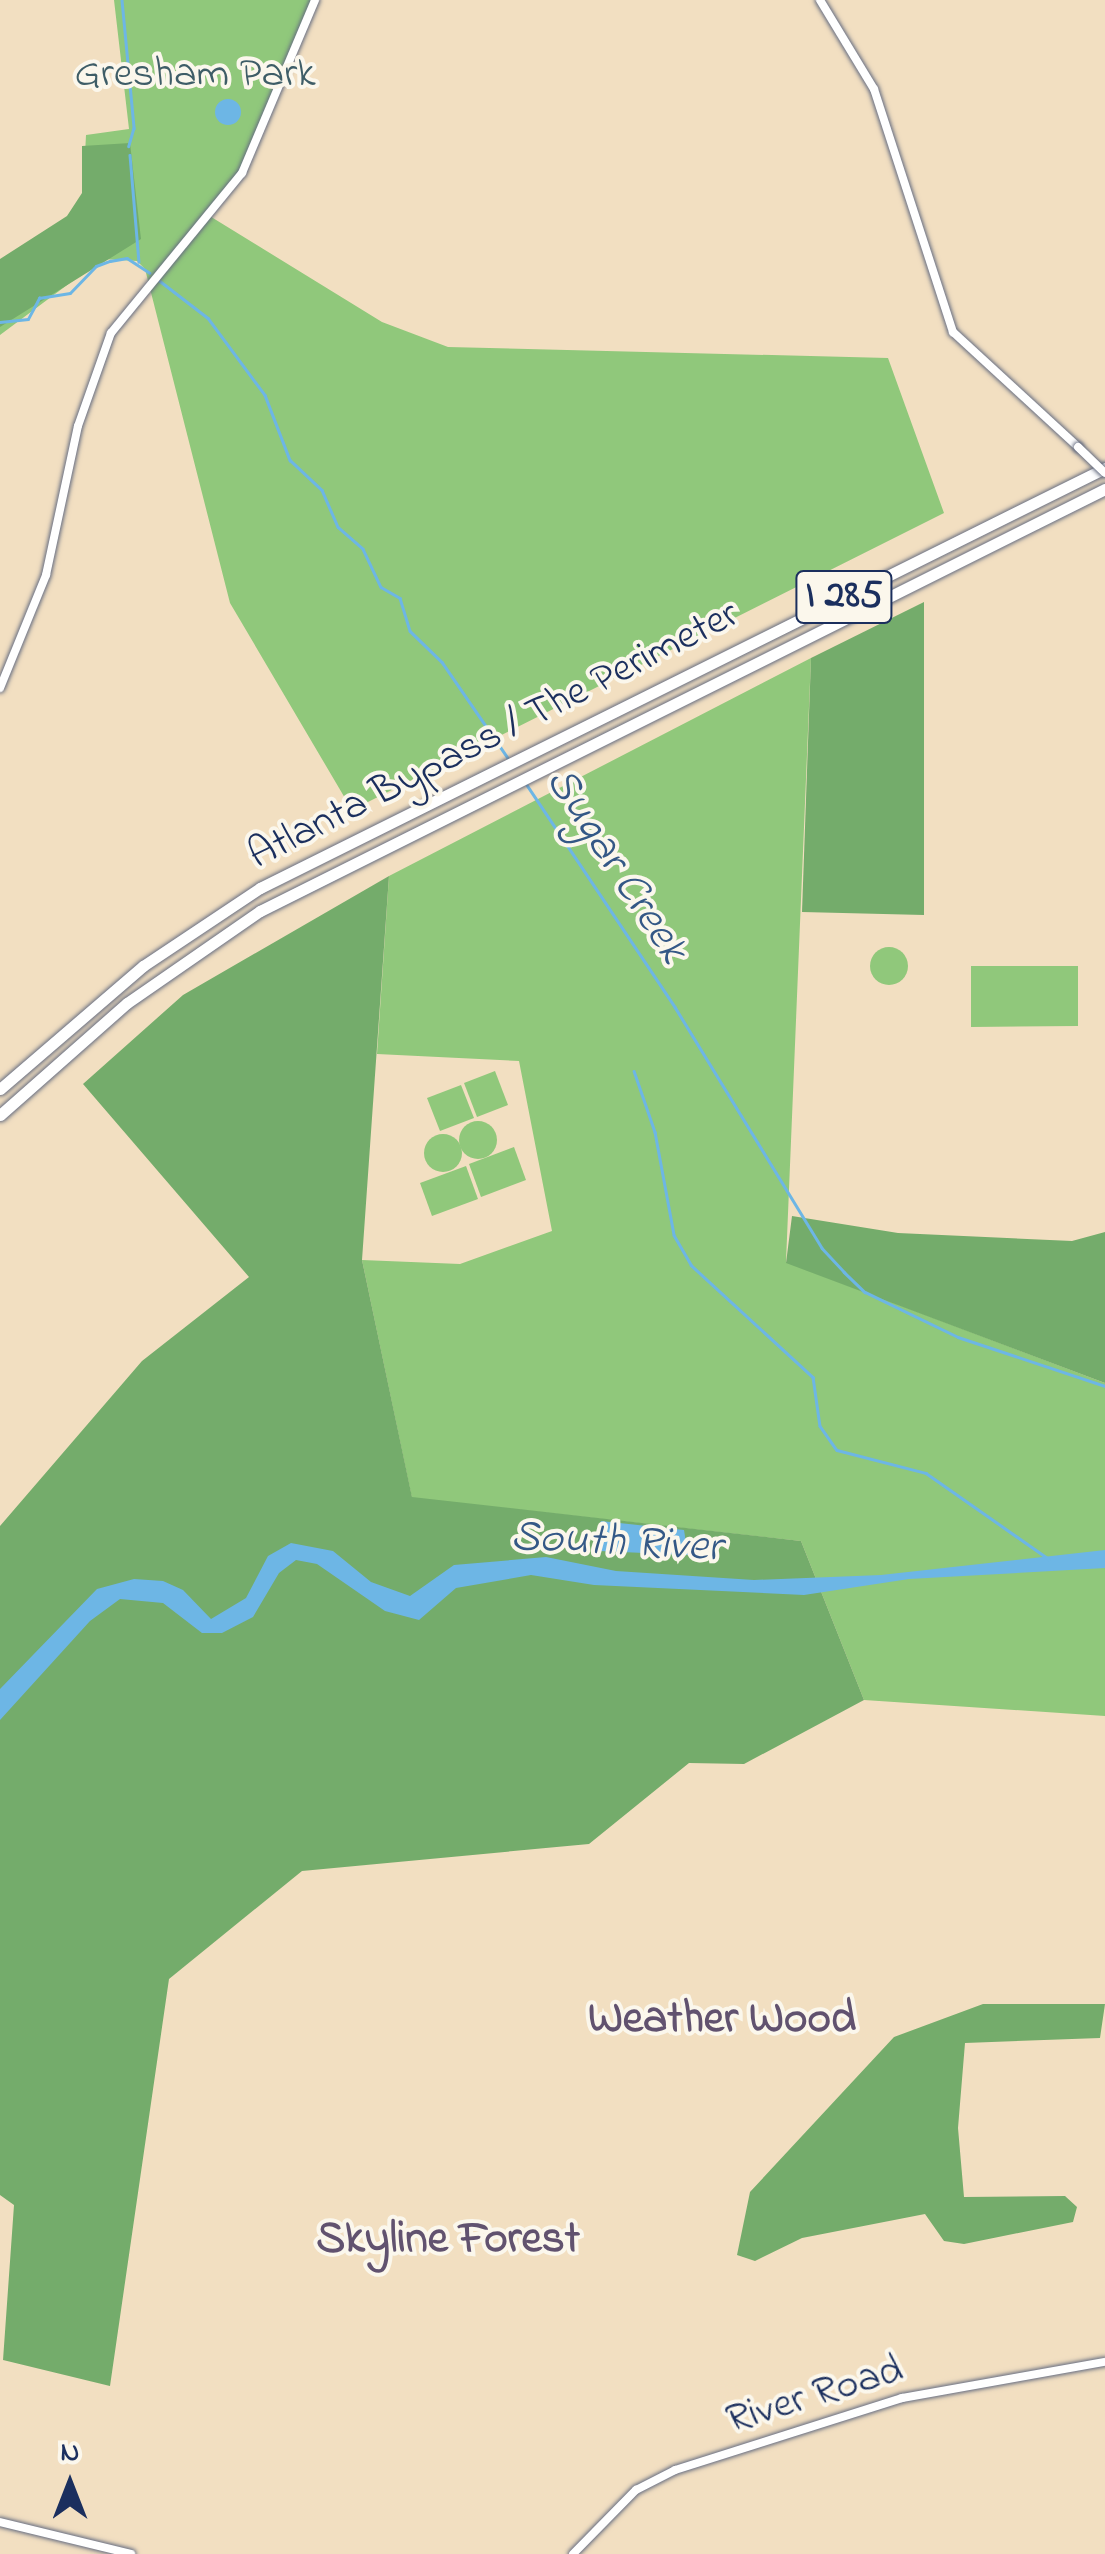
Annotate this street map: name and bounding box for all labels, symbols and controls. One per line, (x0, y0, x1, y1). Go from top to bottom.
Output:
park label: Gresham Park (74, 50, 316, 100)
road number: I 285 (794, 562, 894, 632)
street label: Atlanta Bypass / The Perimeter (240, 590, 748, 882)
water label: Sugar Creek (532, 758, 698, 974)
water label: South River (509, 1512, 723, 1576)
district label: Weather Wood (588, 1994, 856, 2048)
district label: Skyline Forest (316, 2214, 580, 2268)
street label: River Road (721, 2345, 909, 2447)
text: N (61, 2433, 79, 2474)
north arrow (20, 2434, 120, 2534)

